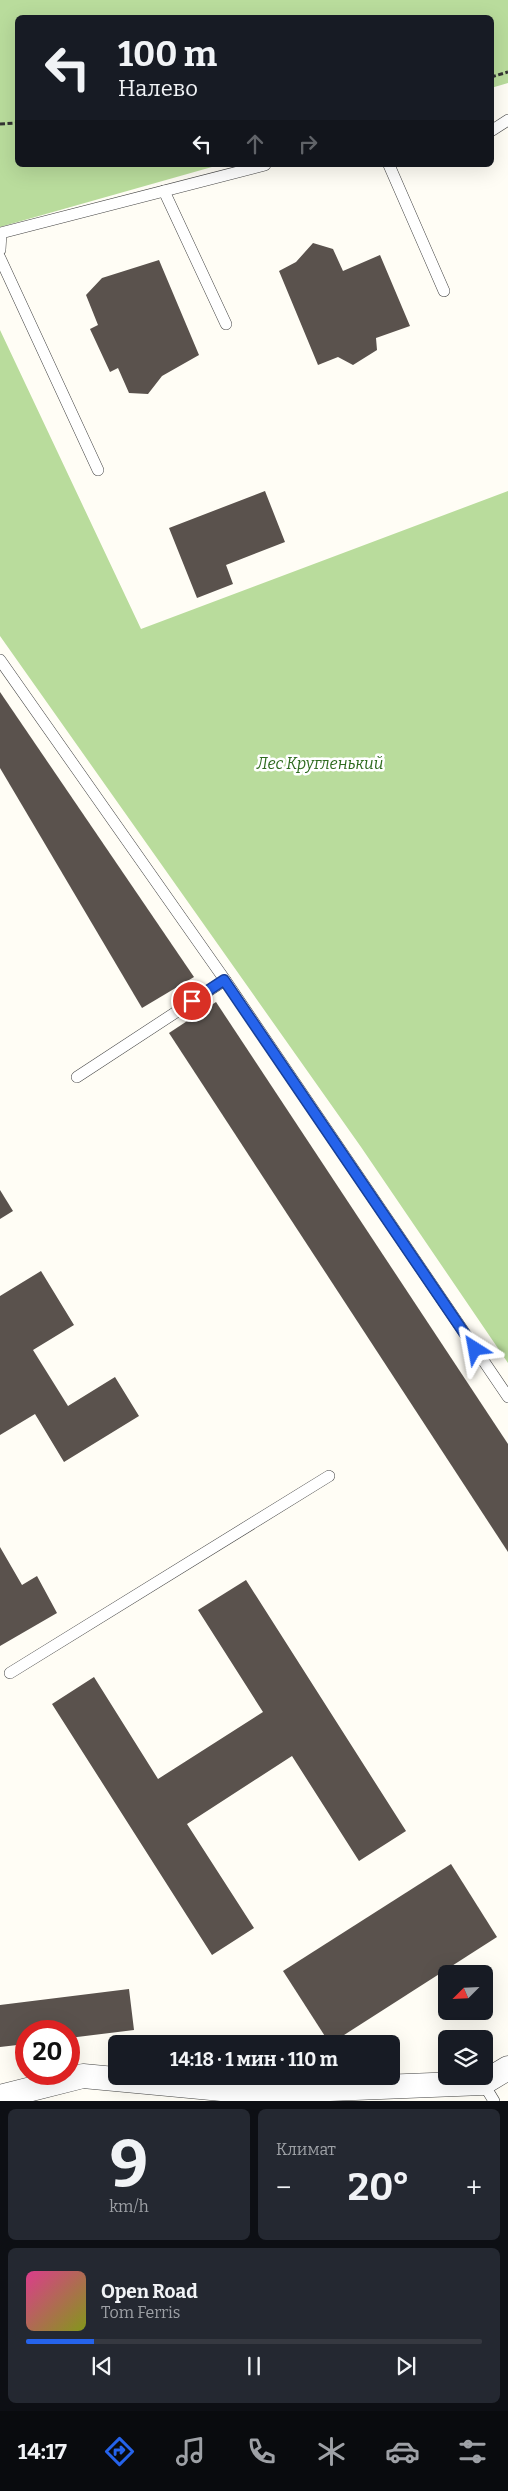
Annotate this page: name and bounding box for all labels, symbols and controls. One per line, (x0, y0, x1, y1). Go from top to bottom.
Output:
text: 100 m (118, 33, 217, 75)
icon: left (35, 35, 100, 100)
text: Налево (118, 75, 198, 102)
icon: left (188, 130, 216, 158)
icon: ahead (241, 130, 269, 158)
icon: right (294, 130, 322, 158)
park label: Лес Кругленький (256, 754, 383, 773)
pin (171, 980, 213, 1022)
icon: arrive (178, 987, 206, 1015)
position arrow (448, 1322, 500, 1374)
north arrow (438, 1965, 492, 2020)
map controls (438, 1965, 493, 2085)
speed limit sign: 20 (15, 2020, 80, 2085)
button: layers (438, 2030, 493, 2085)
text: 14:18 · 1 мин · 110 m (170, 2048, 338, 2071)
text: 9 (110, 2125, 148, 2203)
text: Климат (276, 2140, 336, 2159)
text: 20° (348, 2164, 410, 2210)
text: − (276, 2171, 291, 2204)
text: + (466, 2171, 482, 2204)
text: km/h (109, 2197, 149, 2216)
text: Open Road (101, 2280, 198, 2303)
text: Tom Ferris (101, 2303, 180, 2322)
icon: previous (88, 2352, 116, 2380)
icon: pause (240, 2352, 268, 2380)
icon: next (392, 2352, 420, 2380)
icon: directions (102, 2434, 137, 2469)
icon: music (173, 2434, 208, 2469)
icon: phone (244, 2434, 279, 2469)
icon: climate (314, 2434, 349, 2469)
icon: car (385, 2434, 420, 2469)
icon: filters (455, 2434, 490, 2469)
text: 14:17 (18, 2438, 67, 2465)

